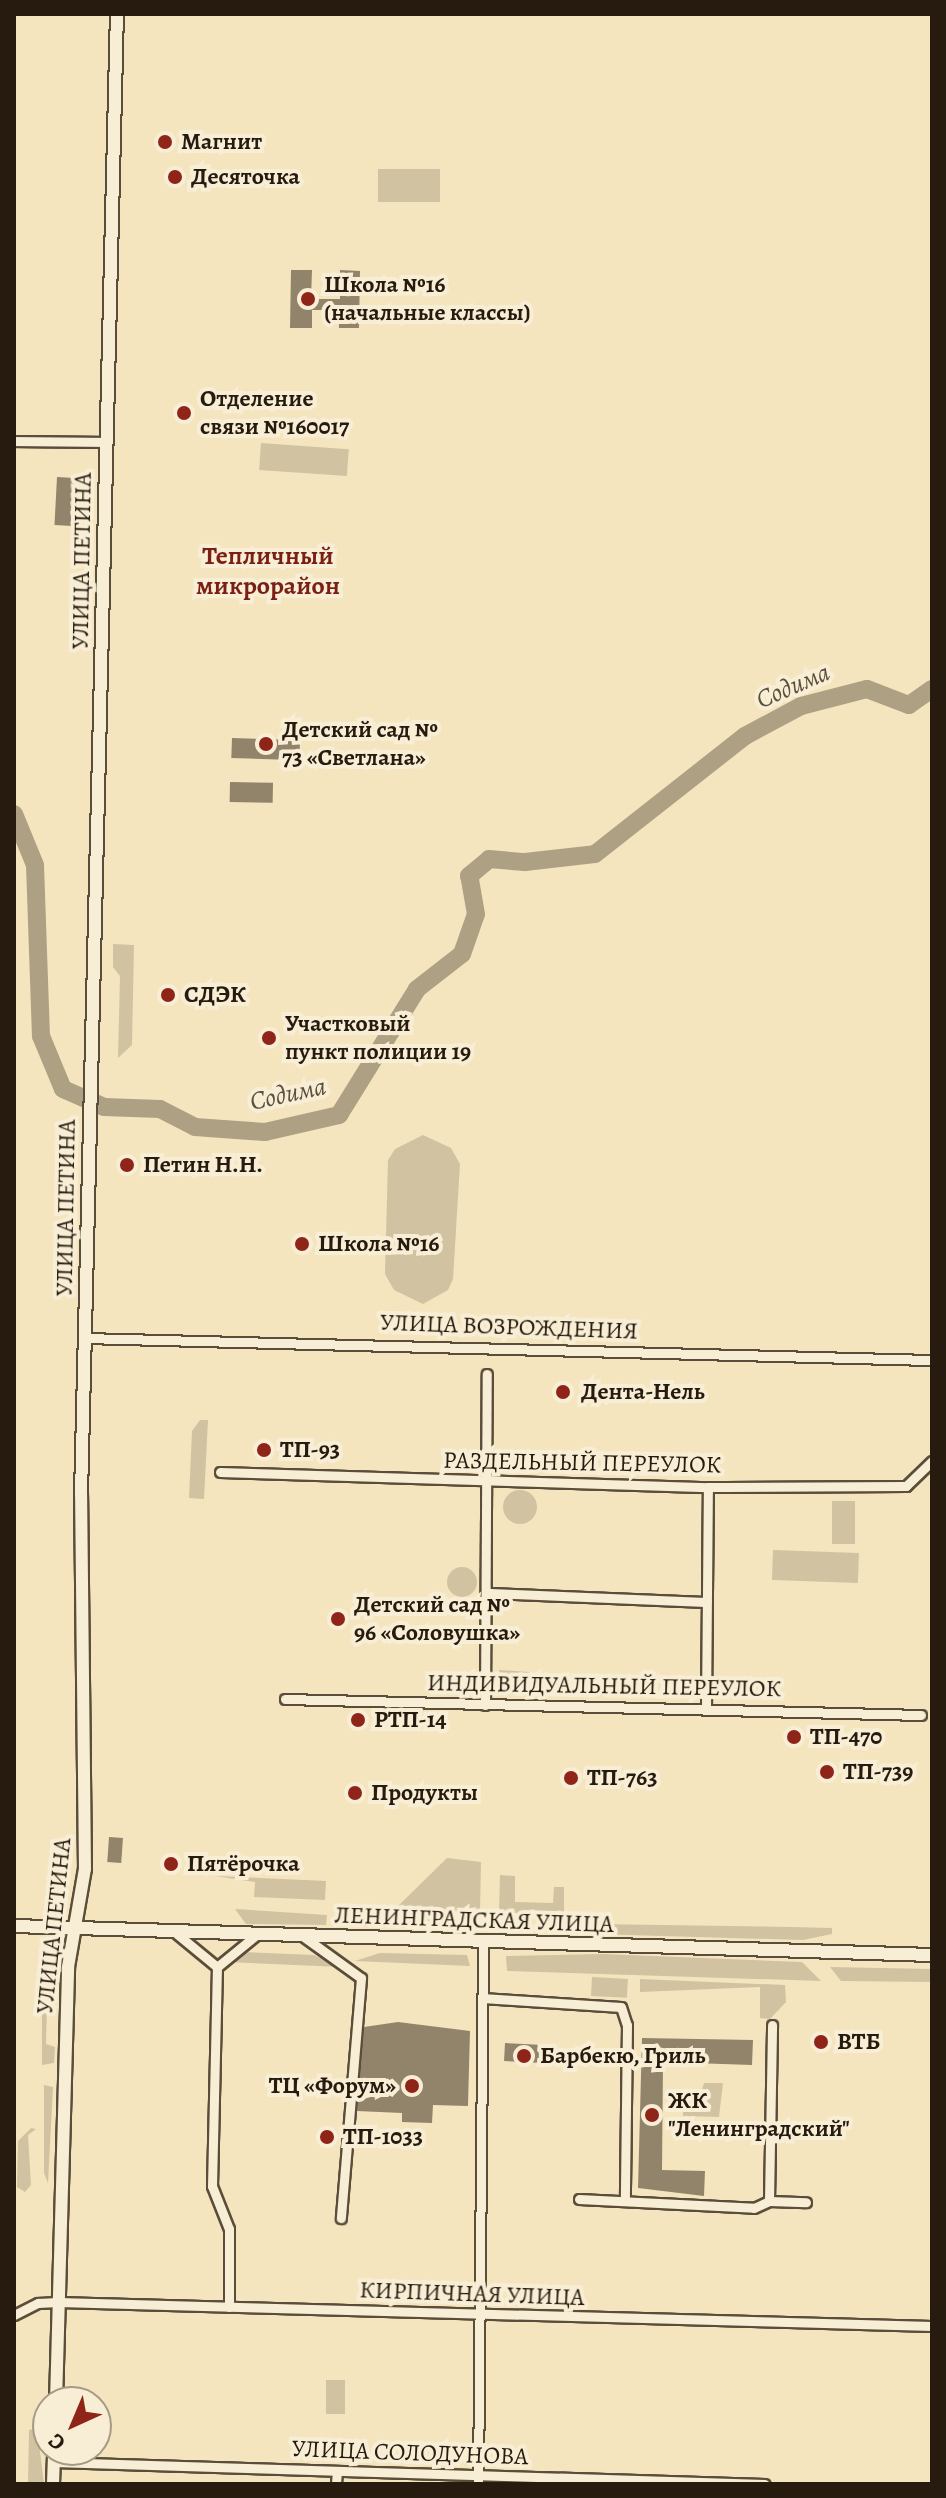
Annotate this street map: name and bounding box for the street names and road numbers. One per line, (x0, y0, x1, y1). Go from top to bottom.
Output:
street label: УЛИЦА ПЕТИНА (66, 472, 98, 650)
street label: УЛИЦА ПЕТИНА (50, 1119, 82, 1297)
street label: УЛИЦА ВОЗРОЖДЕНИЯ (380, 1308, 638, 1346)
street label: РАЗДЕЛЬНЫЙ ПЕРЕУЛОК (443, 1446, 721, 1480)
street label: ИНДИВИДУАЛЬНЫЙ ПЕРЕУЛОК (427, 1669, 781, 1703)
street label: УЛИЦА ПЕТИНА (30, 1837, 78, 2015)
street label: ЛЕНИНГРАДСКАЯ УЛИЦА (334, 1901, 614, 1939)
street label: КИРПИЧНАЯ УЛИЦА (359, 2276, 585, 2312)
street label: УЛИЦА СОЛОДУНОВА (291, 2434, 529, 2472)

